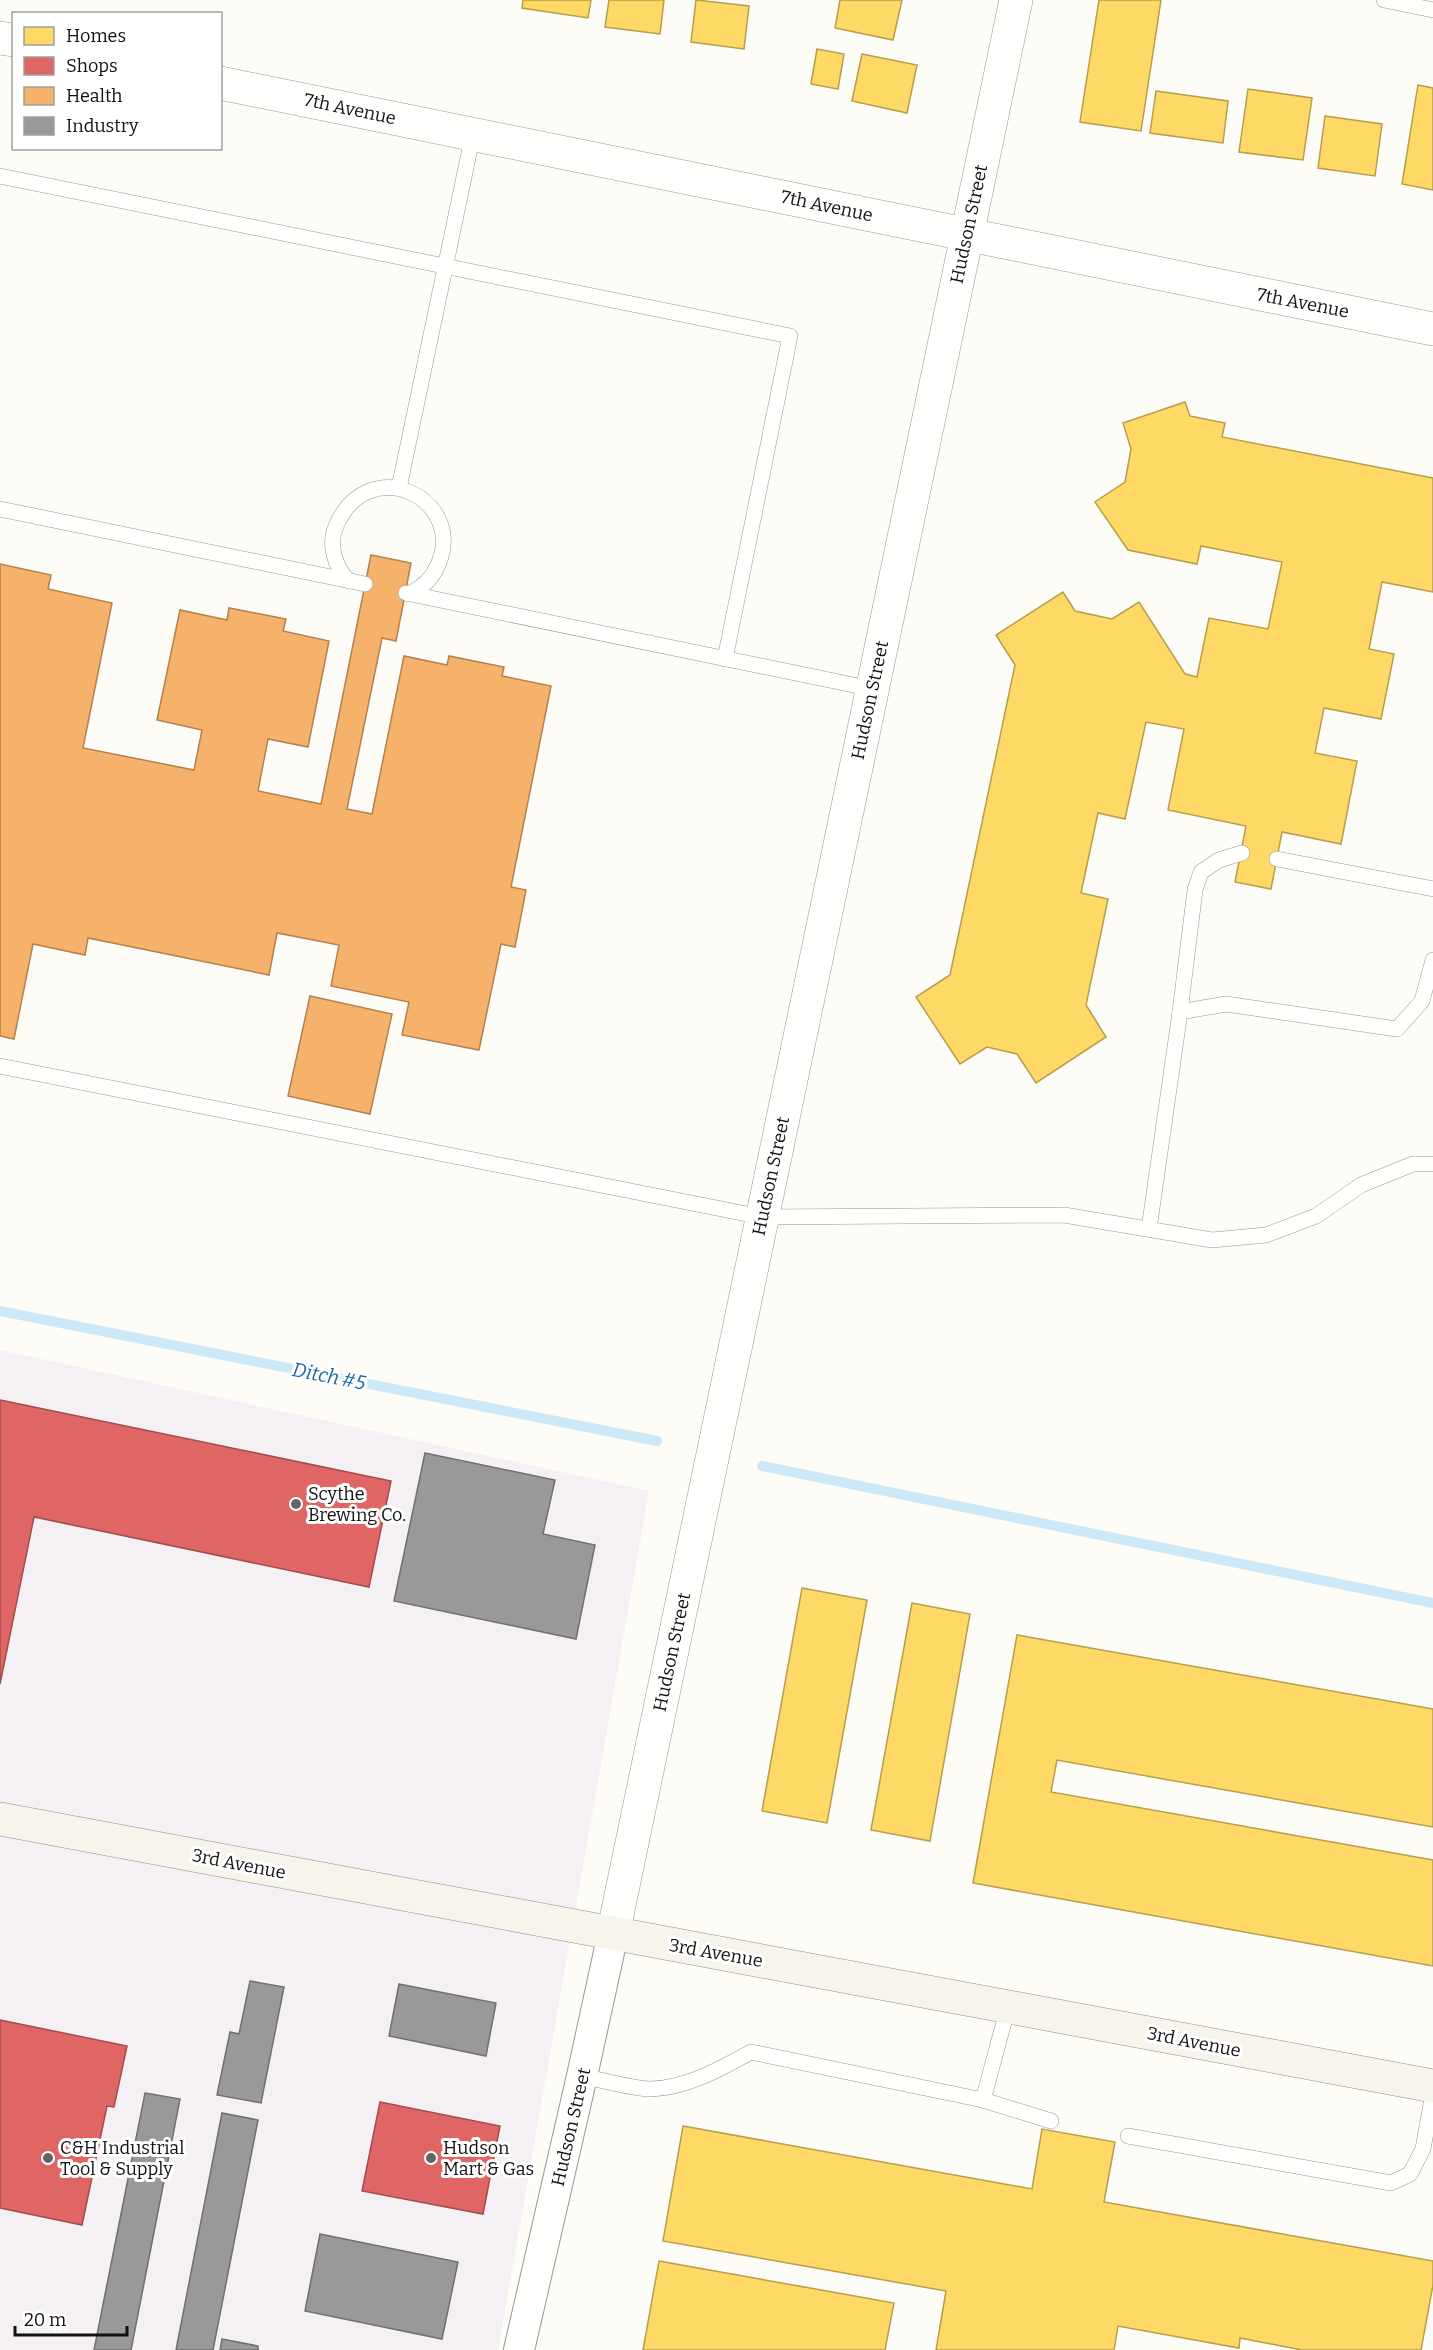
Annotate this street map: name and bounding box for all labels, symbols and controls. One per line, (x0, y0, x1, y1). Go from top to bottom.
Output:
legend (12, 12, 222, 150)
text: Homes (66, 25, 126, 47)
text: Shops (66, 55, 118, 77)
text: Health (66, 85, 122, 107)
street label: 7th Avenue (302, 89, 398, 129)
text: Industry (66, 115, 139, 137)
street label: Hudson Street (946, 162, 992, 285)
street label: 7th Avenue (779, 186, 875, 226)
street label: 7th Avenue (1255, 283, 1351, 323)
street label: Hudson Street (847, 638, 893, 761)
street label: Hudson Street (748, 1114, 794, 1237)
water label: Ditch #5 (290, 1357, 368, 1395)
place label: Scythe Brewing Co. (308, 1483, 406, 1526)
marker: Scythe Brewing Co. (289, 1497, 303, 1511)
street label: Hudson Street (649, 1590, 695, 1713)
street label: 3rd Avenue (190, 1844, 288, 1884)
street label: 3rd Avenue (667, 1934, 765, 1972)
street label: 3rd Avenue (1145, 2022, 1243, 2062)
street label: Hudson Street (547, 2065, 595, 2188)
place label: C&H Industrial Tool & Supply (60, 2137, 184, 2180)
place label: Hudson Mart & Gas (443, 2137, 534, 2180)
marker: C&H Industrial Tool & Supply (41, 2151, 55, 2165)
marker: Hudson Mart & Gas (424, 2151, 438, 2165)
scale bar (15, 2299, 128, 2337)
text: 20 m (24, 2309, 66, 2331)

